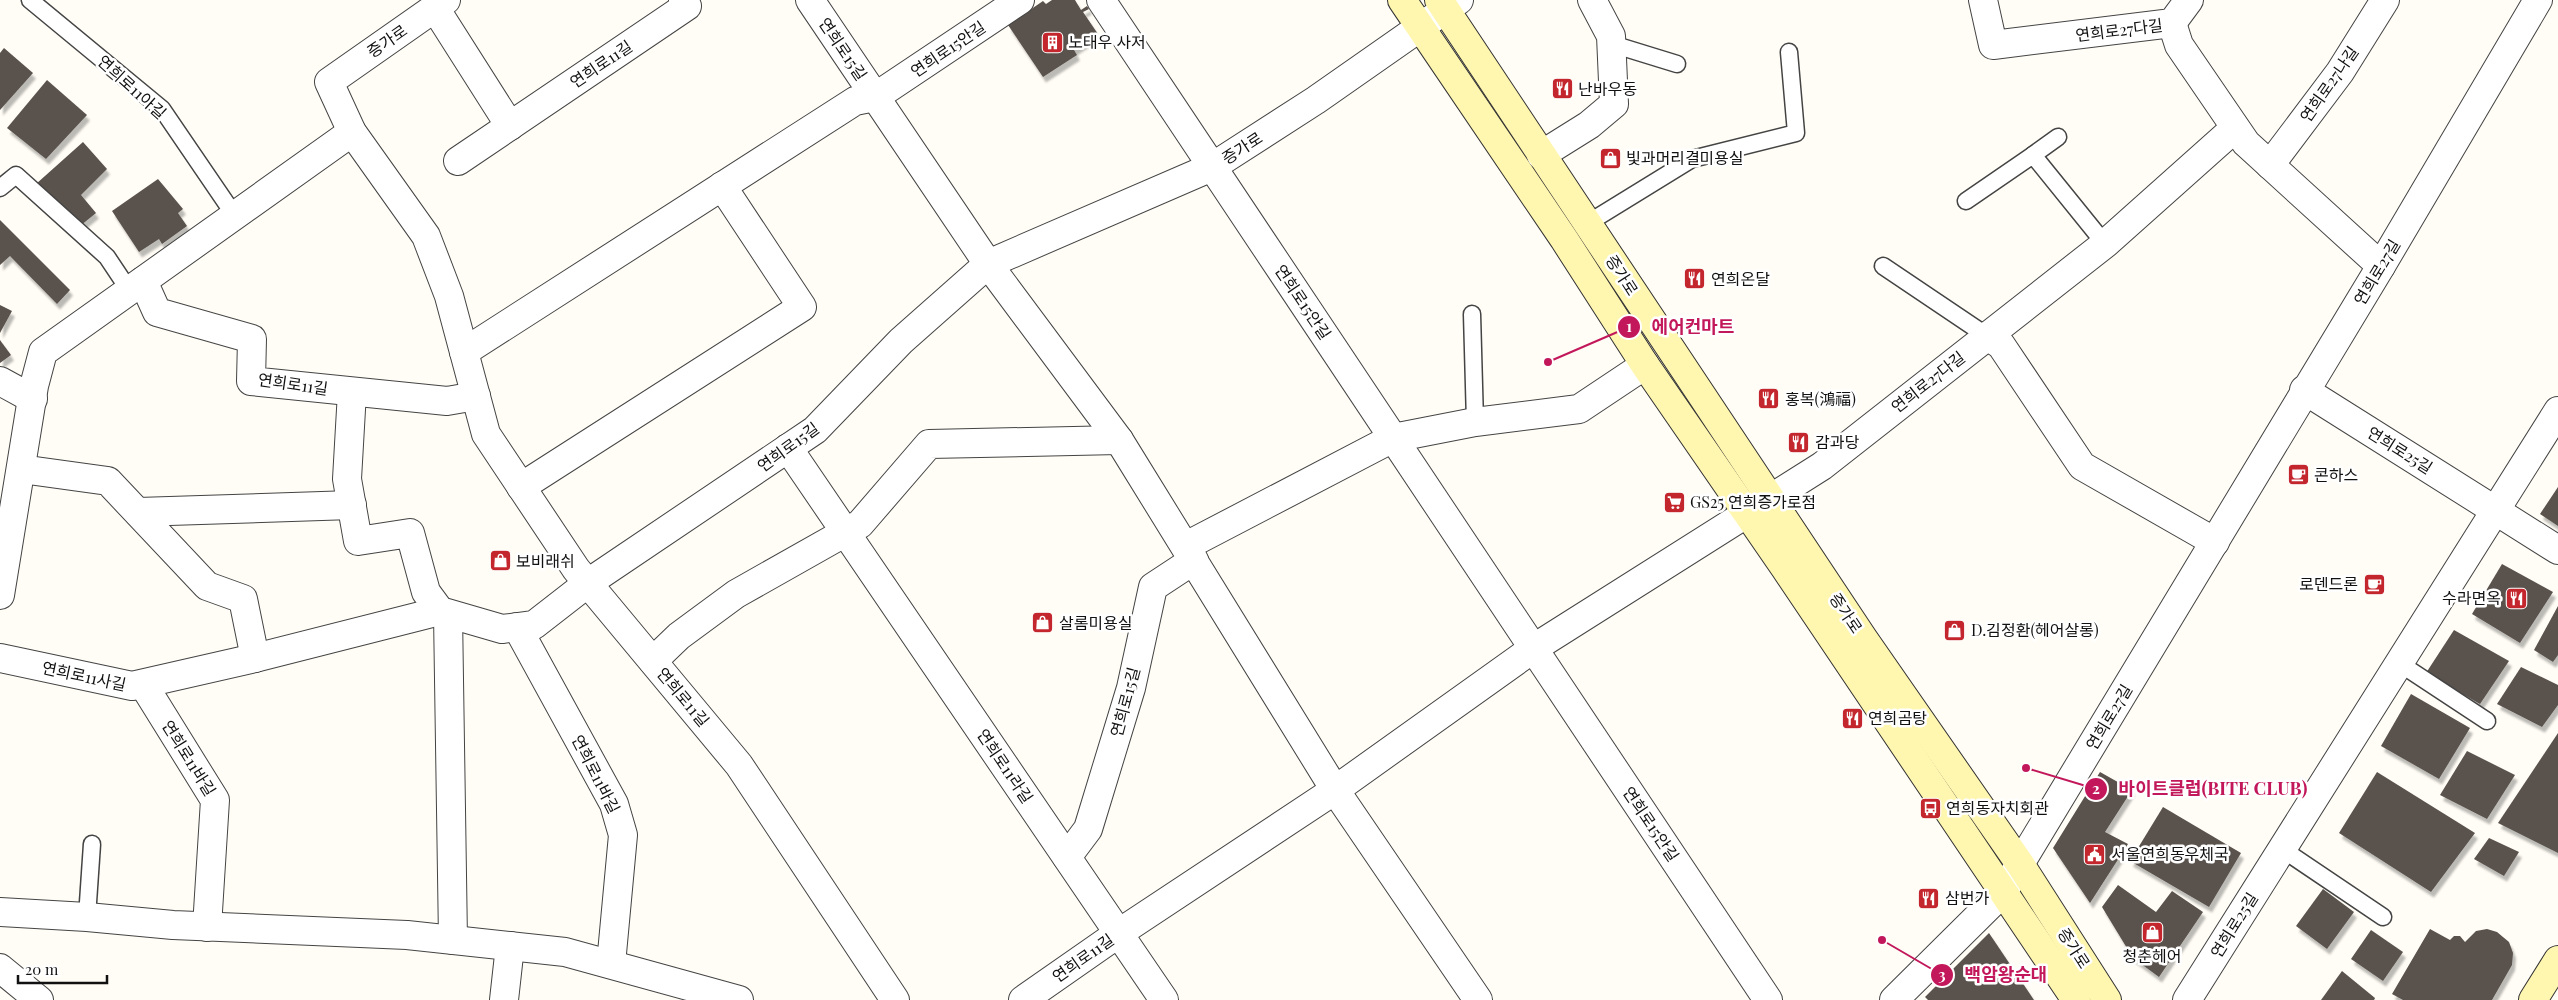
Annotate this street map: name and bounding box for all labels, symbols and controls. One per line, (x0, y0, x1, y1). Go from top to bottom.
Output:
street label: 연희로15길 (815, 13, 872, 84)
street label: 연희로27다길 (2074, 14, 2164, 45)
street label: 연희로15안길 (906, 16, 989, 81)
street label: 증가로 (363, 19, 411, 62)
building icon: 노태우 사저 (1040, 30, 1064, 54)
place label: 노태우 사저 (1068, 31, 1146, 52)
street label: 연희로11길 (566, 35, 636, 92)
street label: 연희로27나길 (2295, 42, 2362, 126)
street label: 연희로11아길 (94, 50, 171, 123)
restaurant icon: 난바우동 (1550, 77, 1574, 101)
place label: 난바우동 (1578, 78, 1637, 99)
street label: 증가로 (1217, 127, 1266, 168)
shop icon: 빛과머리결미용실 (1598, 146, 1622, 170)
place label: 빛과머리결미용실 (1626, 147, 1744, 168)
street label: 연희로27길 (2349, 235, 2404, 308)
street label: 증가로 (1602, 250, 1643, 299)
street label: 연희로15안길 (1271, 260, 1336, 343)
restaurant icon: 연희온달 (1683, 267, 1707, 291)
place label: 연희온달 (1711, 268, 1770, 289)
callout: 에어컨마트 (1617, 310, 1745, 343)
text: 에어컨마트 (1652, 314, 1734, 338)
text: 1 (1626, 316, 1632, 336)
street label: 연희로27다길 (1887, 346, 1969, 417)
street label: 연희로11길 (257, 368, 330, 399)
restaurant icon: 홍복(鴻福) (1757, 387, 1781, 411)
place label: 홍복(鴻福) (1785, 388, 1856, 409)
street label: 연희로15길 (753, 417, 823, 476)
street label: 연희로25길 (2364, 421, 2437, 478)
restaurant icon: 감과당 (1787, 430, 1811, 454)
place label: 감과당 (1815, 431, 1859, 452)
cafe icon: 콘하스 (2286, 463, 2310, 487)
place label: 콘하스 (2314, 464, 2358, 485)
supermarket icon: GS25 연희증가로점 (1662, 490, 1686, 514)
place label: GS25 연희증가로점 (1690, 491, 1816, 512)
shop icon: 보비래쉬 (488, 549, 512, 573)
place label: 보비래쉬 (516, 550, 575, 571)
cafe icon: 로덴드론 (2362, 572, 2386, 596)
place label: 로덴드론 (2299, 573, 2358, 594)
restaurant icon: 수라면옥 (2505, 586, 2529, 610)
place label: 수라면옥 (2442, 587, 2501, 608)
street label: 증가로 (1825, 589, 1868, 637)
shop icon: 살롬미용실 (1031, 611, 1055, 635)
place label: 살롬미용실 (1059, 612, 1133, 633)
shop icon: D.김정환(헤어살롱) (1943, 618, 1967, 642)
place label: D.김정환(헤어살롱) (1971, 619, 2099, 640)
street label: 연희로11사길 (40, 656, 128, 695)
street label: 연희로11길 (653, 663, 714, 731)
street label: 연희로15길 (1105, 665, 1144, 739)
street label: 연희로27길 (2081, 680, 2136, 753)
restaurant icon: 연희곰탕 (1840, 706, 1864, 730)
place label: 연희곰탕 (1868, 707, 1927, 728)
street label: 연희로11바길 (158, 716, 221, 800)
street label: 연희로11라길 (973, 724, 1038, 807)
street label: 연희로11바길 (568, 731, 625, 817)
callout: 바이트클럽(BITE CLUB) (2083, 772, 2317, 805)
text: 바이트클럽(BITE CLUB) (2119, 776, 2308, 800)
text: 2 (2092, 778, 2100, 798)
street label: 연희로15안길 (1619, 782, 1684, 865)
bus stop icon: 연희동자치회관 (1918, 796, 1942, 820)
place label: 연희동자치회관 (1946, 797, 2049, 818)
public building icon: 서울연희동우체국 (2083, 842, 2107, 866)
place label: 서울연희동우체국 (2111, 843, 2229, 864)
restaurant icon: 삼번가 (1917, 886, 1941, 910)
place label: 삼번가 (1945, 887, 1989, 908)
street label: 연희로25길 (2205, 888, 2262, 961)
shop icon: 청춘헤어 (2140, 920, 2164, 944)
street label: 증가로 (2054, 923, 2095, 972)
street label: 연희로11길 (1048, 929, 1118, 986)
place label: 청춘헤어 (2123, 945, 2181, 966)
scale bar (18, 952, 106, 984)
callout: 백암왕순대 (1930, 958, 2058, 991)
text: 20 m (25, 959, 59, 979)
text: 백암왕순대 (1965, 962, 2047, 986)
text: 3 (1938, 964, 1946, 984)

